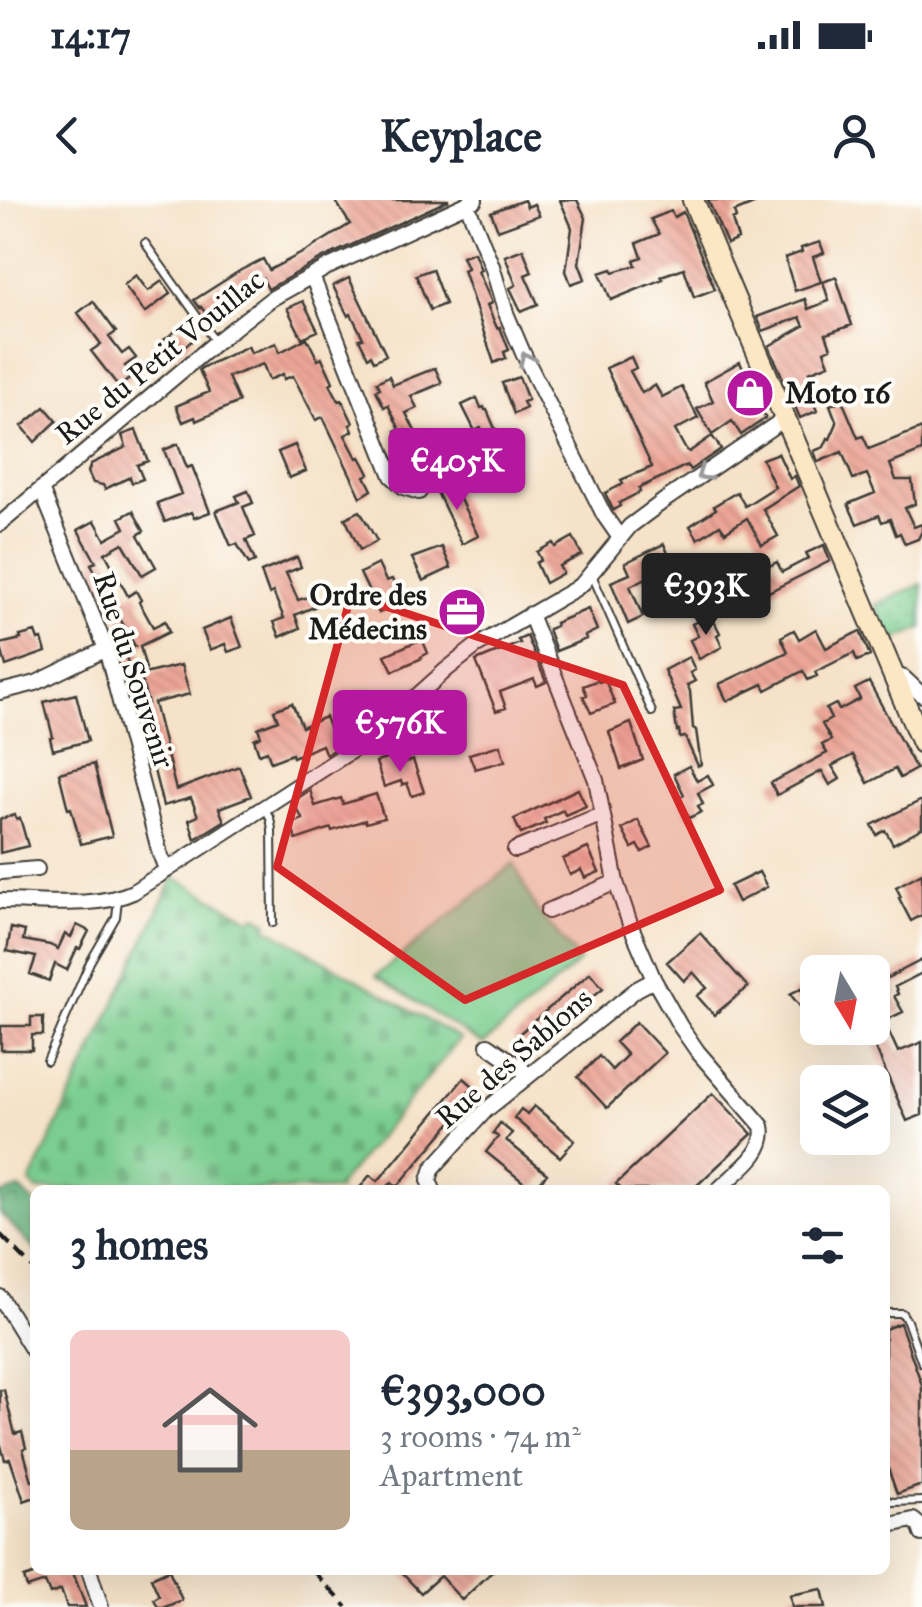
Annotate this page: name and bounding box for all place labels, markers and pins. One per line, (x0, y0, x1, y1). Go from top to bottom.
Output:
shop icon: Moto 16 (724, 367, 776, 419)
place label: Moto 16 (785, 375, 892, 411)
pin: €405K (387, 428, 527, 513)
pin: €393K (636, 553, 776, 638)
place label: Ordre des Médecins (308, 577, 427, 647)
office icon: Ordre des Médecins (436, 586, 488, 638)
pin: €576K (330, 690, 470, 775)

